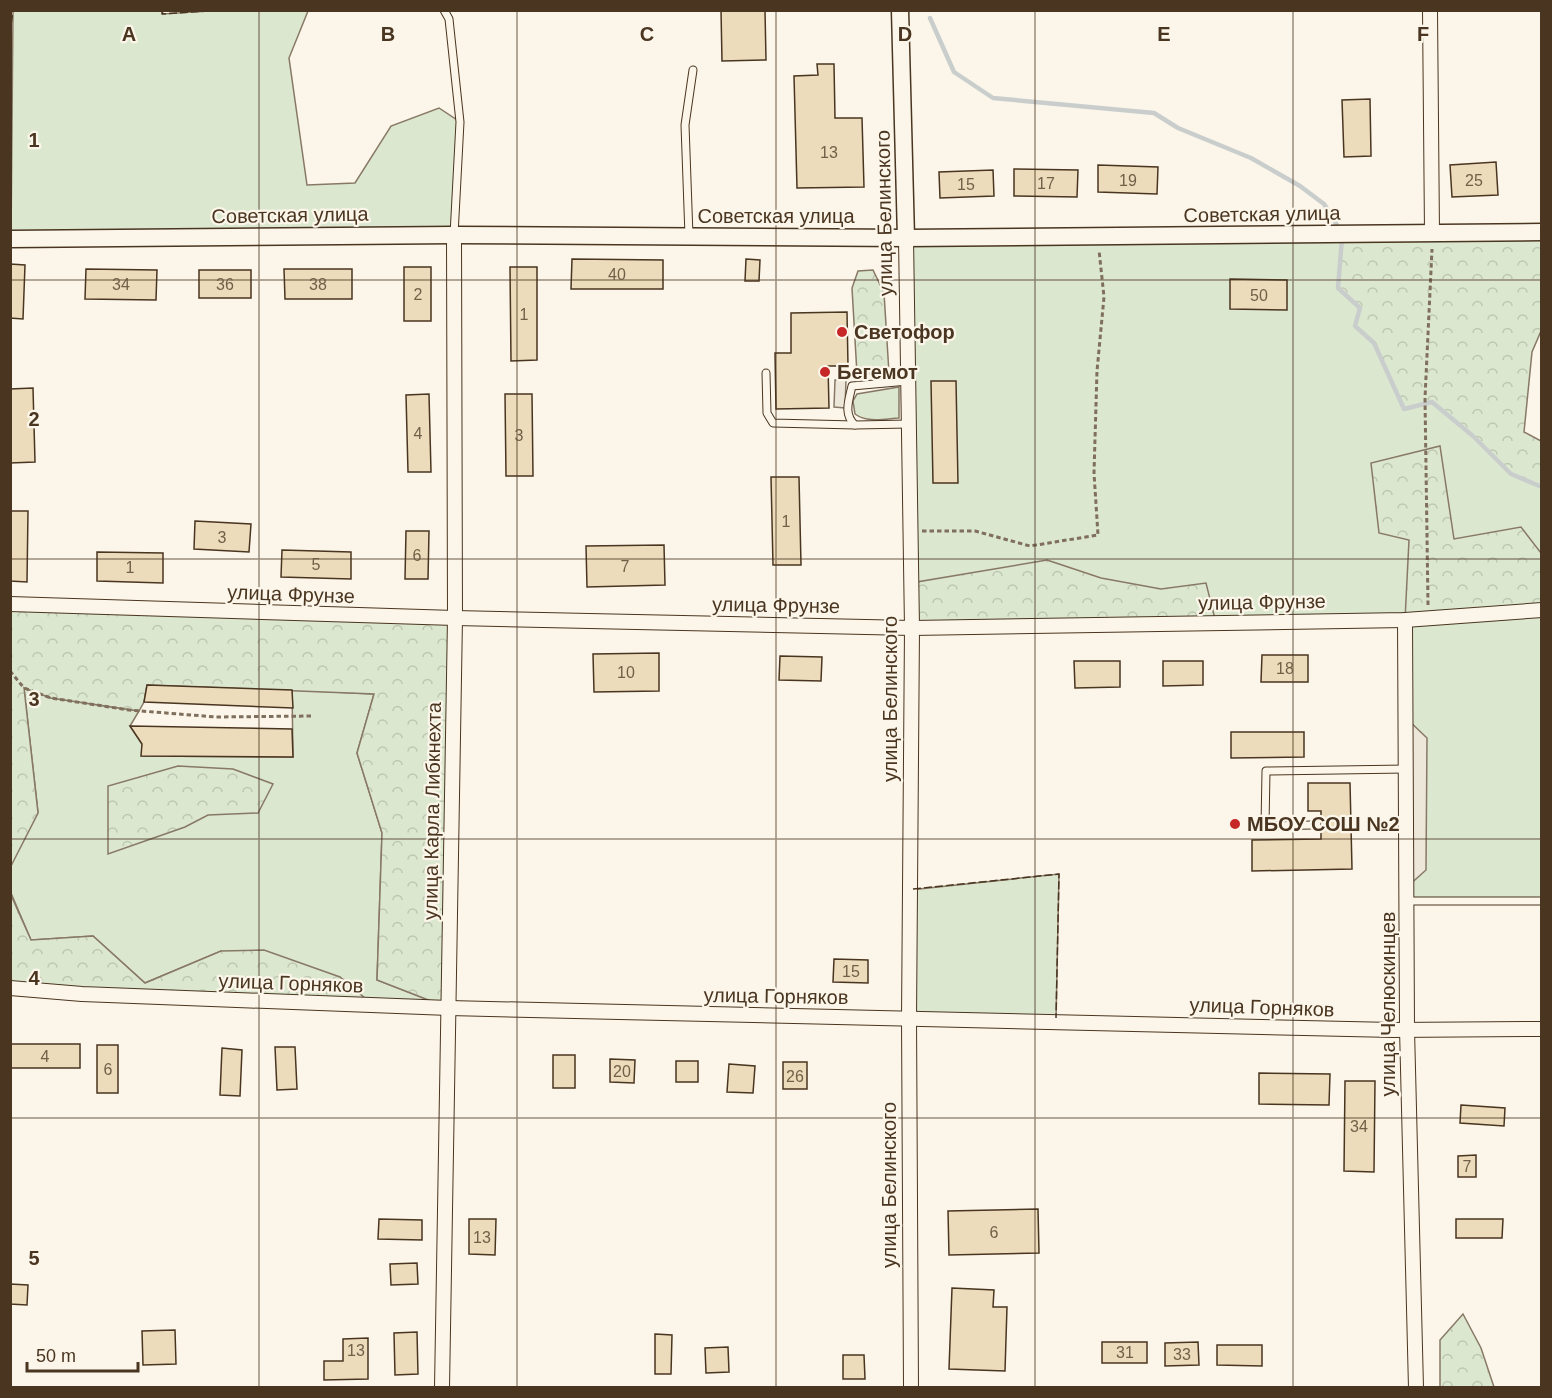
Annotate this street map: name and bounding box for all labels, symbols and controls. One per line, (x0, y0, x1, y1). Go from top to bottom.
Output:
text: A (122, 23, 136, 45)
text: B (381, 23, 395, 45)
text: C (640, 23, 654, 45)
text: D (898, 23, 912, 45)
text: E (1157, 23, 1171, 45)
text: F (1417, 23, 1429, 45)
text: 1 (28, 129, 40, 151)
street label: улица Белинского (872, 130, 896, 296)
house number: 13 (820, 144, 838, 161)
house number: 19 (1119, 172, 1137, 189)
house number: 25 (1465, 172, 1483, 189)
house number: 17 (1037, 175, 1055, 192)
house number: 15 (957, 176, 975, 193)
street label: Советская улица (1183, 202, 1342, 226)
street label: Советская улица (211, 203, 370, 227)
street label: Советская улица (697, 205, 855, 227)
house number: 40 (608, 266, 626, 283)
house number: 34 (112, 276, 130, 293)
house number: 36 (216, 276, 234, 293)
house number: 38 (309, 276, 327, 293)
house number: 2 (414, 286, 423, 303)
house number: 50 (1250, 287, 1268, 304)
house number: 1 (520, 306, 529, 323)
place label: Светофор (854, 321, 955, 343)
marker: Светофор (835, 325, 849, 339)
place label: Бегемот (837, 361, 918, 383)
marker: Бегемот (818, 365, 832, 379)
text: 2 (28, 408, 40, 430)
house number: 4 (414, 425, 423, 442)
house number: 3 (515, 427, 524, 444)
house number: 1 (782, 513, 791, 530)
house number: 3 (218, 529, 227, 546)
house number: 6 (413, 547, 422, 564)
house number: 5 (312, 556, 321, 573)
house number: 7 (621, 558, 630, 575)
house number: 1 (126, 559, 135, 576)
street label: улица Фрунзе (227, 581, 355, 607)
street label: улица Фрунзе (1198, 590, 1326, 614)
street label: улица Фрунзе (712, 593, 840, 617)
street label: улица Белинского (879, 616, 901, 782)
house number: 18 (1276, 660, 1294, 677)
house number: 10 (617, 664, 635, 681)
text: 3 (28, 688, 40, 710)
street label: улица Карла Либкнехта (419, 701, 445, 920)
place label: МБОУ СОШ №2 (1247, 813, 1400, 835)
marker: МБОУ СОШ №2 (1228, 817, 1242, 831)
street label: улица Челюскинцев (1377, 912, 1399, 1096)
house number: 15 (842, 963, 860, 980)
text: 4 (28, 967, 40, 989)
street label: улица Горняков (218, 969, 364, 997)
street label: улица Горняков (703, 984, 849, 1008)
street label: улица Горняков (1189, 993, 1335, 1021)
house number: 4 (41, 1048, 50, 1065)
house number: 6 (104, 1061, 113, 1078)
house number: 20 (613, 1063, 631, 1080)
house number: 26 (786, 1068, 804, 1085)
street label: улица Белинского (878, 1102, 900, 1268)
house number: 34 (1350, 1118, 1368, 1135)
house number: 7 (1463, 1158, 1472, 1175)
house number: 6 (990, 1224, 999, 1241)
house number: 13 (473, 1229, 491, 1246)
text: 5 (28, 1247, 40, 1269)
scale bar (27, 1335, 138, 1373)
house number: 13 (347, 1342, 365, 1359)
house number: 31 (1116, 1344, 1134, 1361)
text: 50 m (36, 1346, 76, 1366)
house number: 33 (1173, 1346, 1191, 1363)

